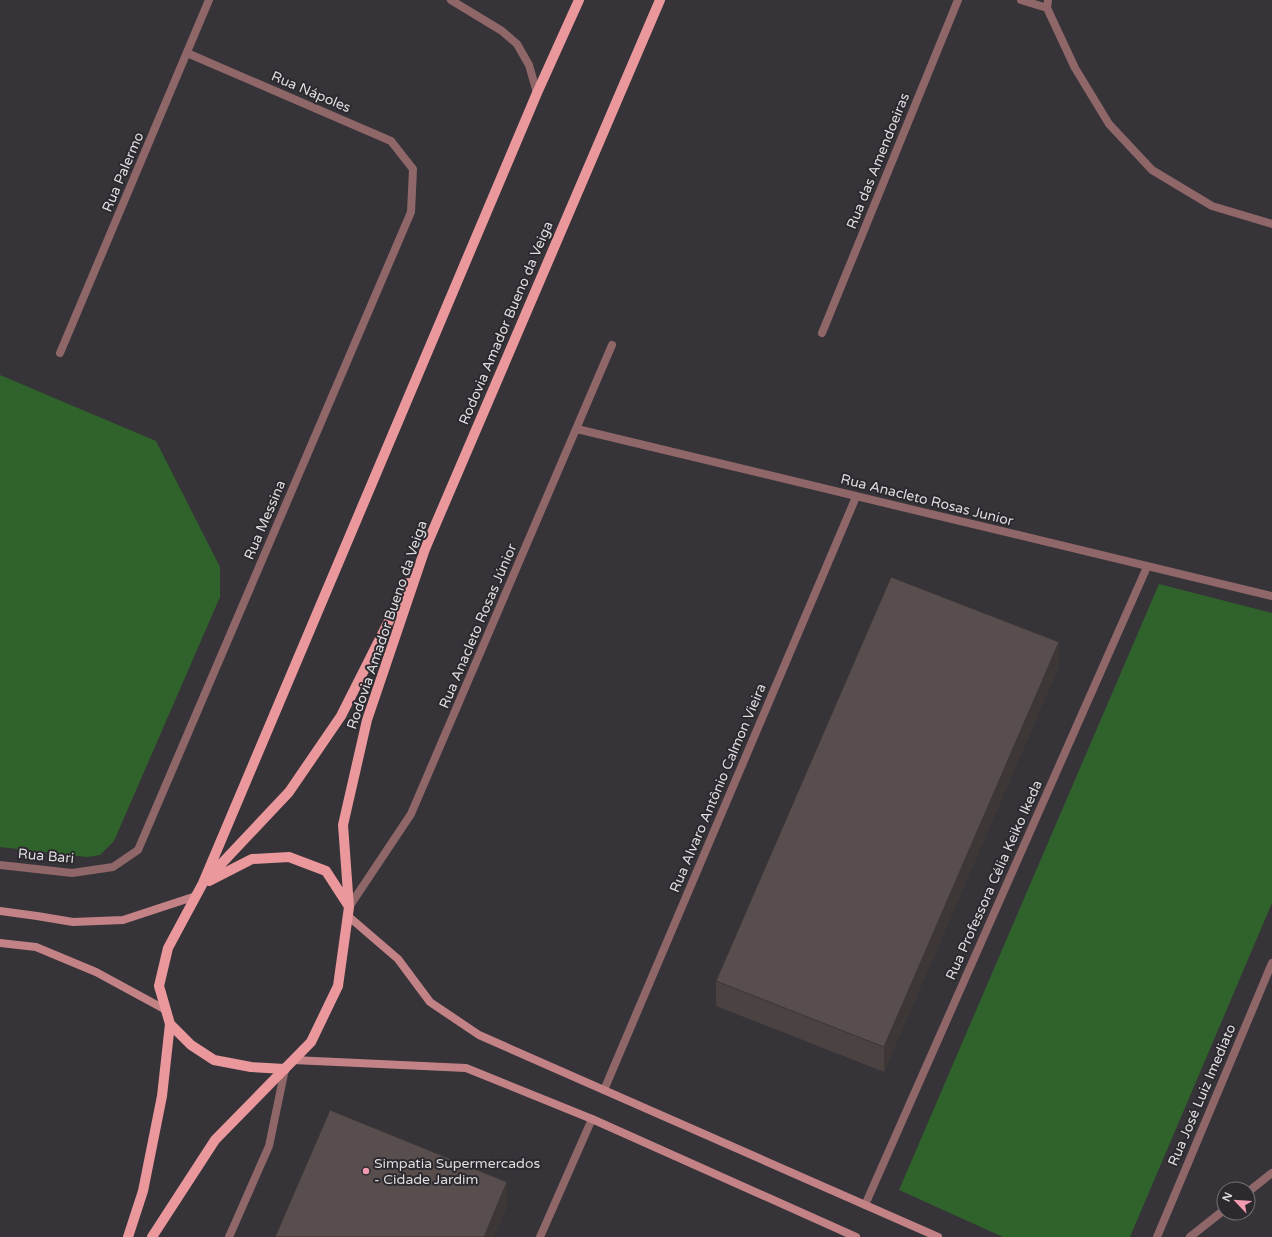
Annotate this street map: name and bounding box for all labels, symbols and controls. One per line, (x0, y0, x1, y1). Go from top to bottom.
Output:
street label: Rua Nápoles (269, 68, 354, 116)
street label: Rua das Amendoeiras (843, 90, 913, 232)
street label: Rua Palermo (99, 130, 147, 214)
street label: Rodovia Amador Bueno da Veiga (455, 219, 557, 427)
street label: Rua Anacleto Rosas Junior (839, 470, 1016, 530)
street label: Rua Messina (241, 478, 289, 562)
street label: Rodovia Amador Bueno da Veiga (343, 518, 431, 732)
street label: Rua Anacleto Rosas Júnior (436, 540, 521, 711)
street label: Rua Alvaro Antônio Calmon Vieira (666, 681, 770, 895)
street label: Rua Professora Célia Keiko Ikeda (942, 777, 1046, 983)
street label: Rua Bari (17, 845, 75, 867)
street label: Rua José Luiz Imediato (1164, 1022, 1240, 1168)
place label: Simpatia Supermercados - Cidade Jardim (374, 1155, 540, 1188)
marker: Simpatia Supermercados - Cidade Jardim (361, 1166, 371, 1176)
north arrow (1216, 1181, 1256, 1221)
text: N (1220, 1190, 1235, 1204)

